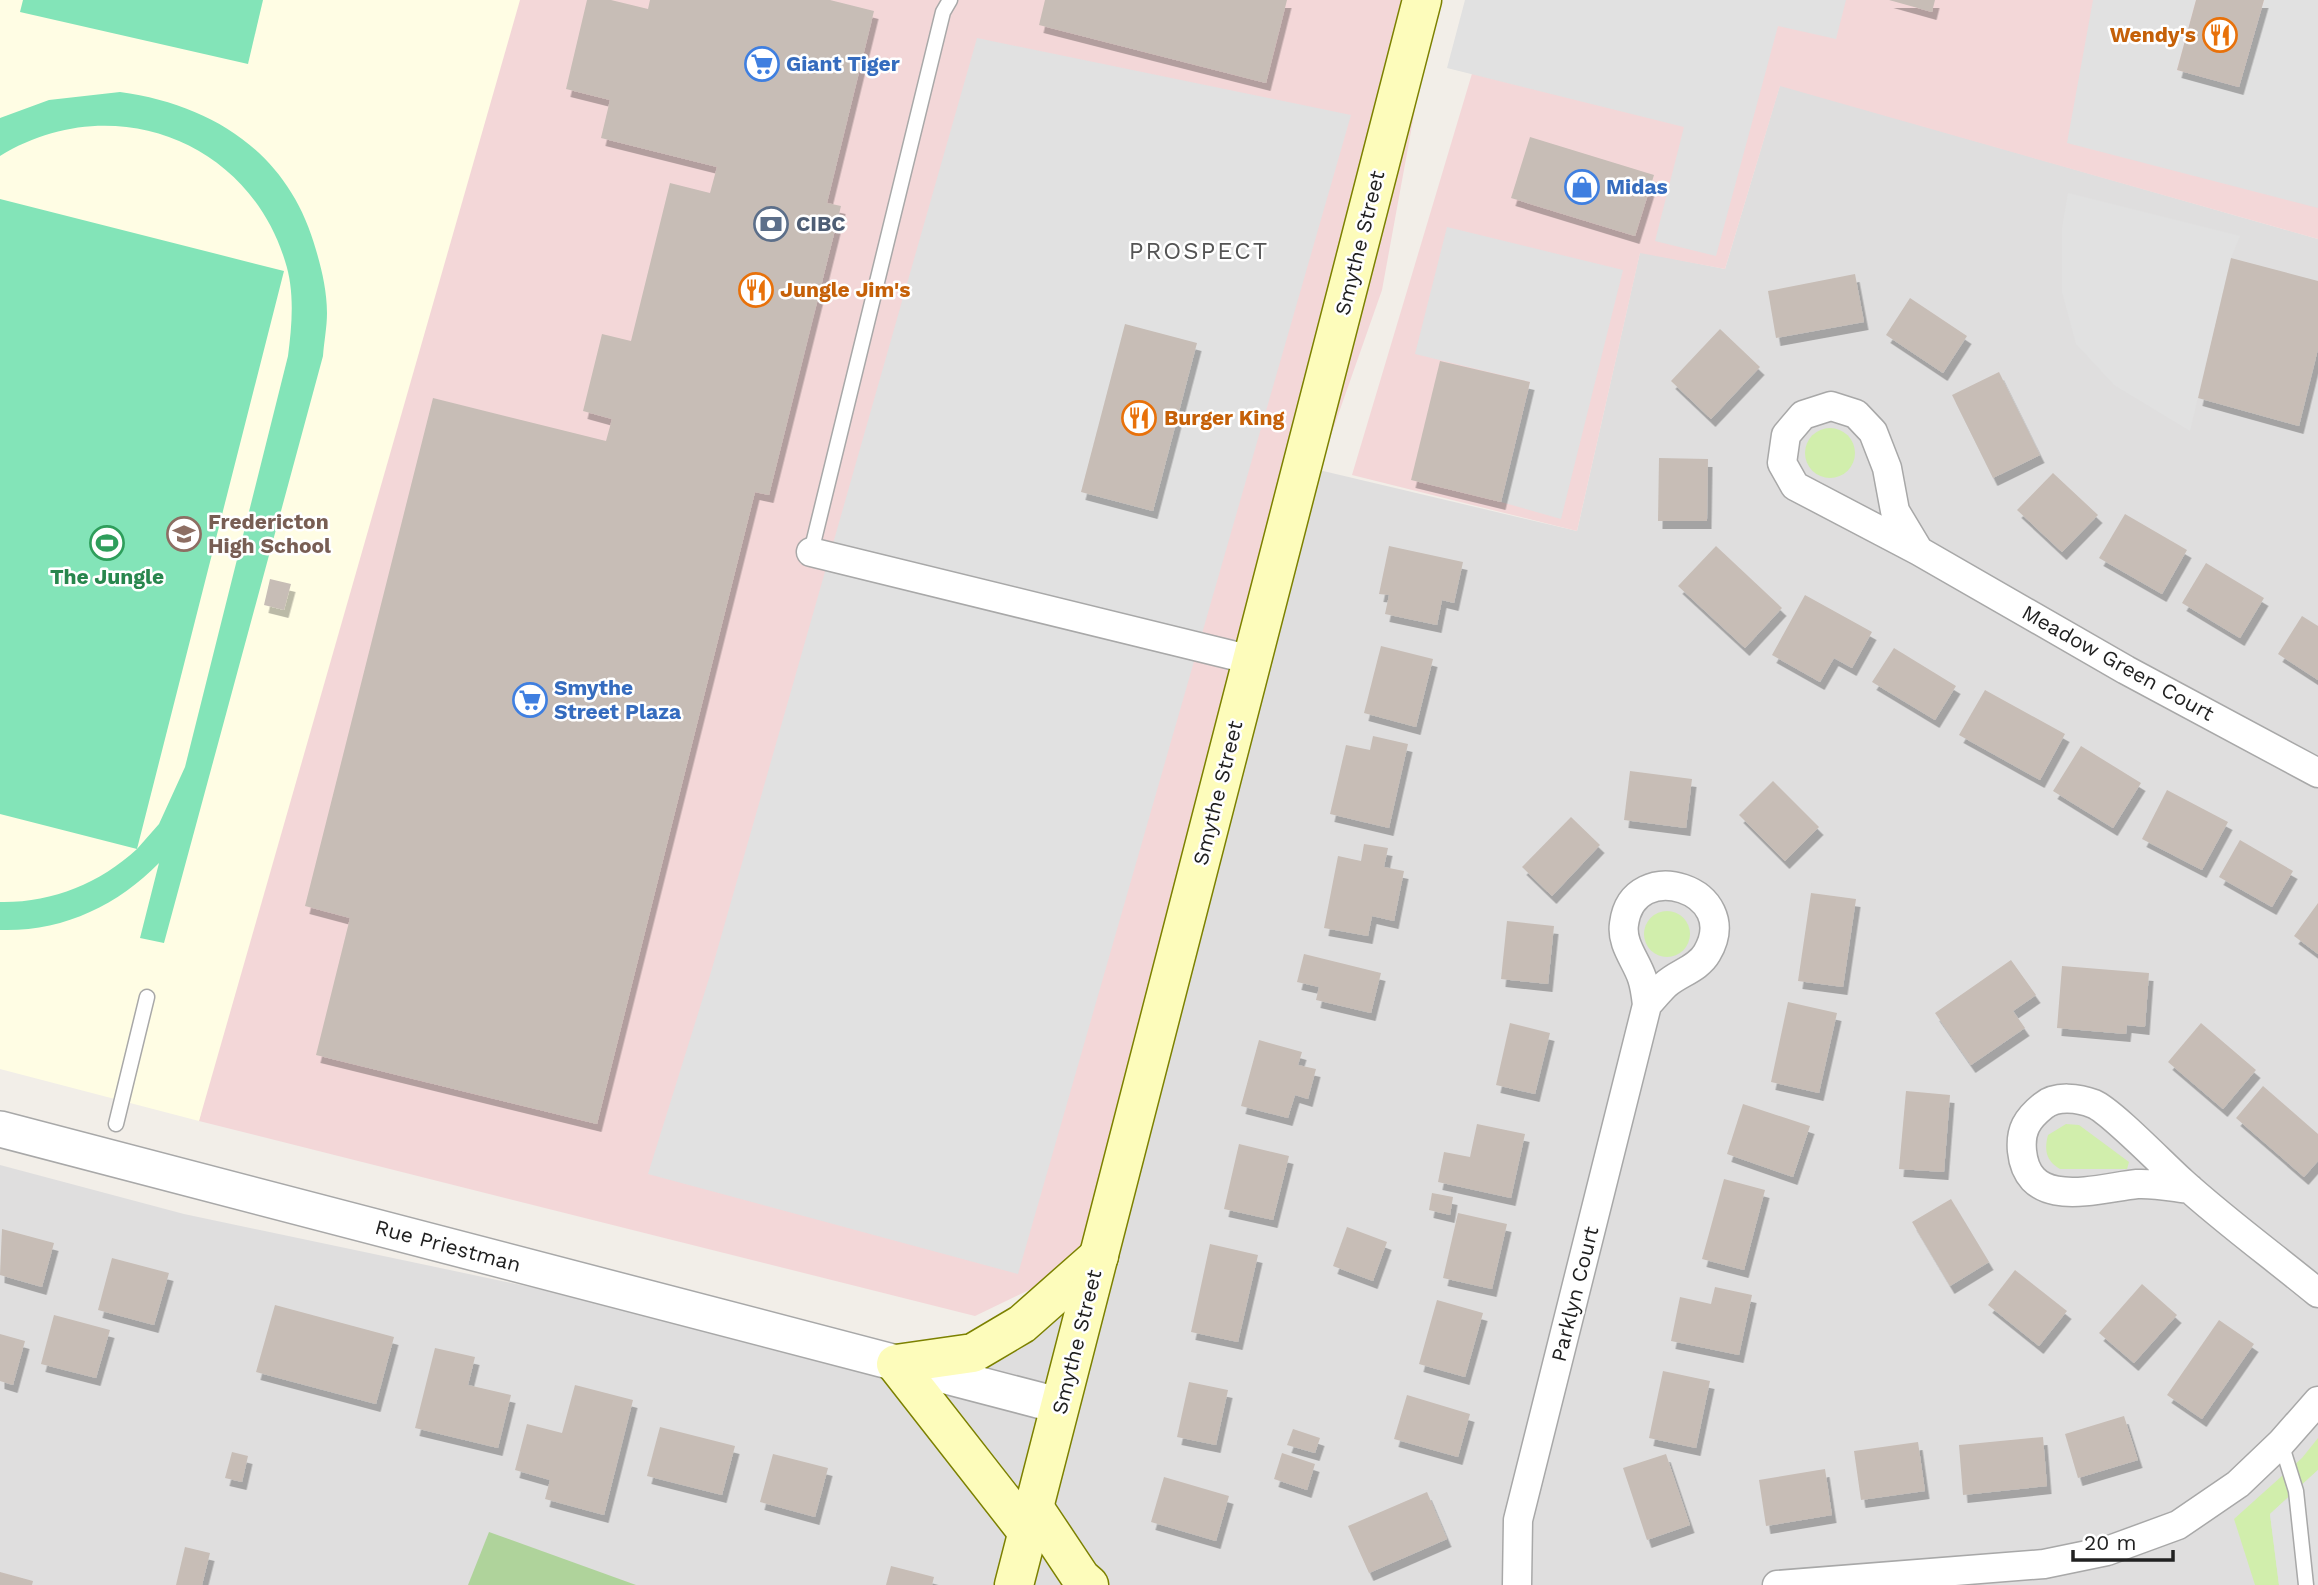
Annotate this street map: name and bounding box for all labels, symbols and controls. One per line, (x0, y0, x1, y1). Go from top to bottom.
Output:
restaurant icon: Wendy's (2201, 16, 2239, 54)
place label: Wendy's (2110, 22, 2196, 47)
supermarket icon: Giant Tiger (743, 45, 781, 83)
place label: Giant Tiger (786, 51, 900, 76)
street label: Smythe Street (1329, 168, 1390, 318)
shop icon: Midas (1563, 168, 1601, 206)
place label: Midas (1606, 174, 1668, 199)
bank icon: CIBC (752, 205, 790, 243)
place label: CIBC (796, 211, 846, 236)
district label: PROSPECT (1129, 237, 1269, 265)
restaurant icon: Jungle Jim's (737, 271, 775, 309)
place label: Jungle Jim's (780, 277, 910, 302)
restaurant icon: Burger King (1120, 399, 1158, 437)
place label: Burger King (1164, 405, 1285, 430)
place label: Fredericton High School (208, 509, 331, 558)
school or university icon: Fredericton High School (165, 515, 203, 553)
sports icon: The Jungle (88, 524, 126, 562)
place label: The Jungle (50, 564, 164, 589)
street label: Meadow Green Court (2018, 599, 2219, 726)
place label: Smythe Street Plaza (554, 675, 682, 724)
supermarket icon: Smythe Street Plaza (511, 681, 549, 719)
street label: Smythe Street (1187, 718, 1248, 868)
street label: Rue Priestman (373, 1214, 524, 1277)
street label: Parklyn Court (1546, 1223, 1603, 1364)
street label: Smythe Street (1046, 1267, 1107, 1417)
scale bar (2073, 1518, 2173, 1562)
text: 20 m (2084, 1530, 2136, 1555)

